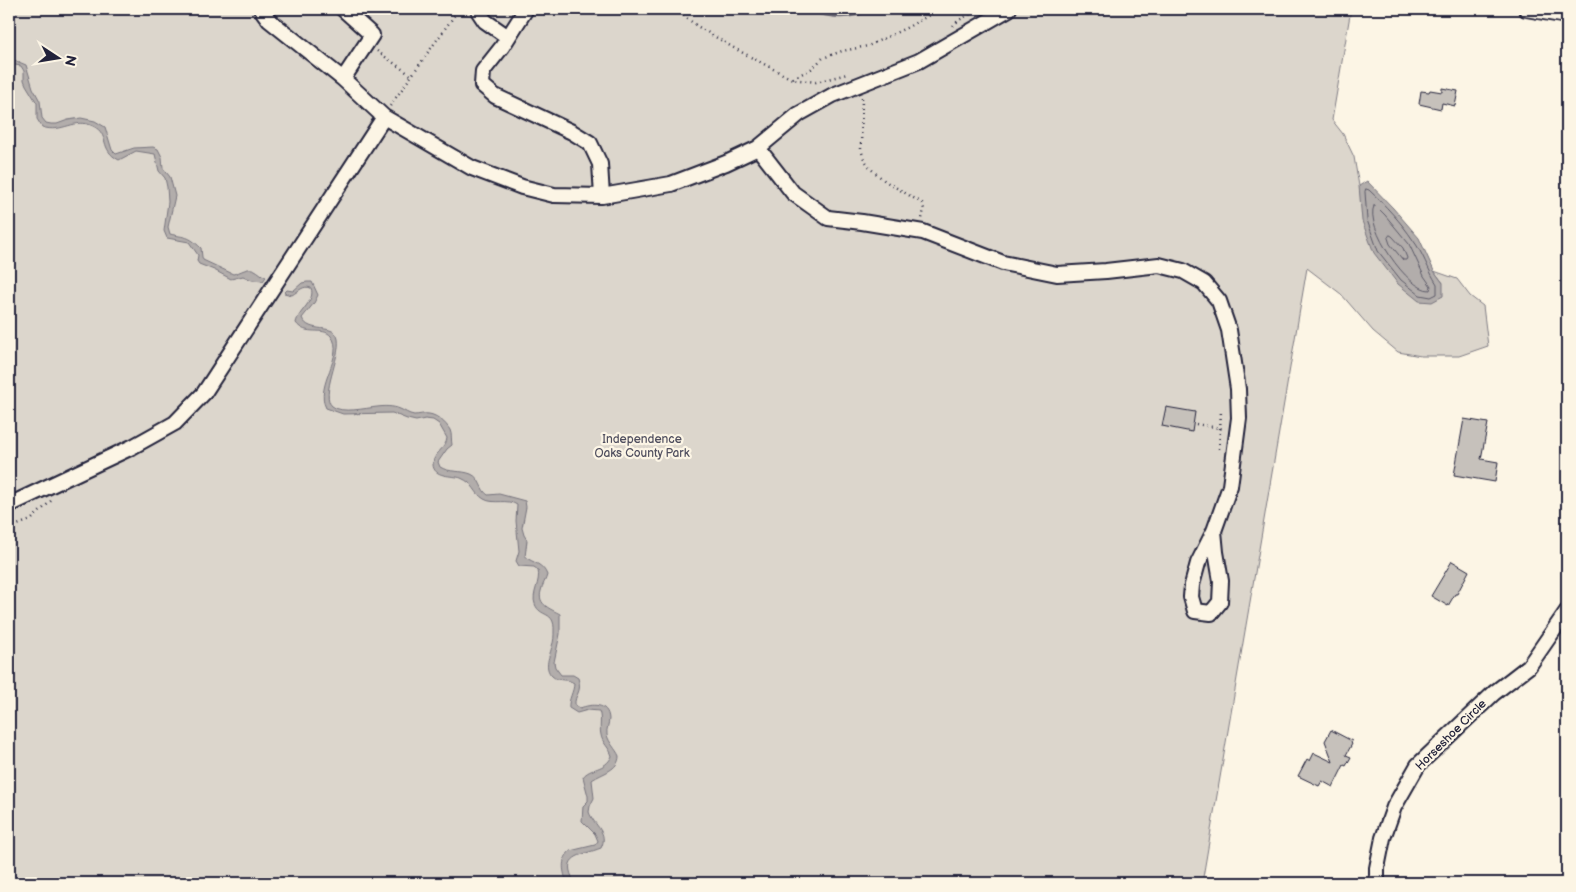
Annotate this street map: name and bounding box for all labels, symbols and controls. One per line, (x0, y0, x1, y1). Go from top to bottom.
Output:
north arrow (32, 32, 82, 82)
text: N (61, 54, 80, 68)
park label: Independence Oaks County Park (594, 432, 690, 461)
street label: Horseshoe Circle (1412, 696, 1490, 774)

